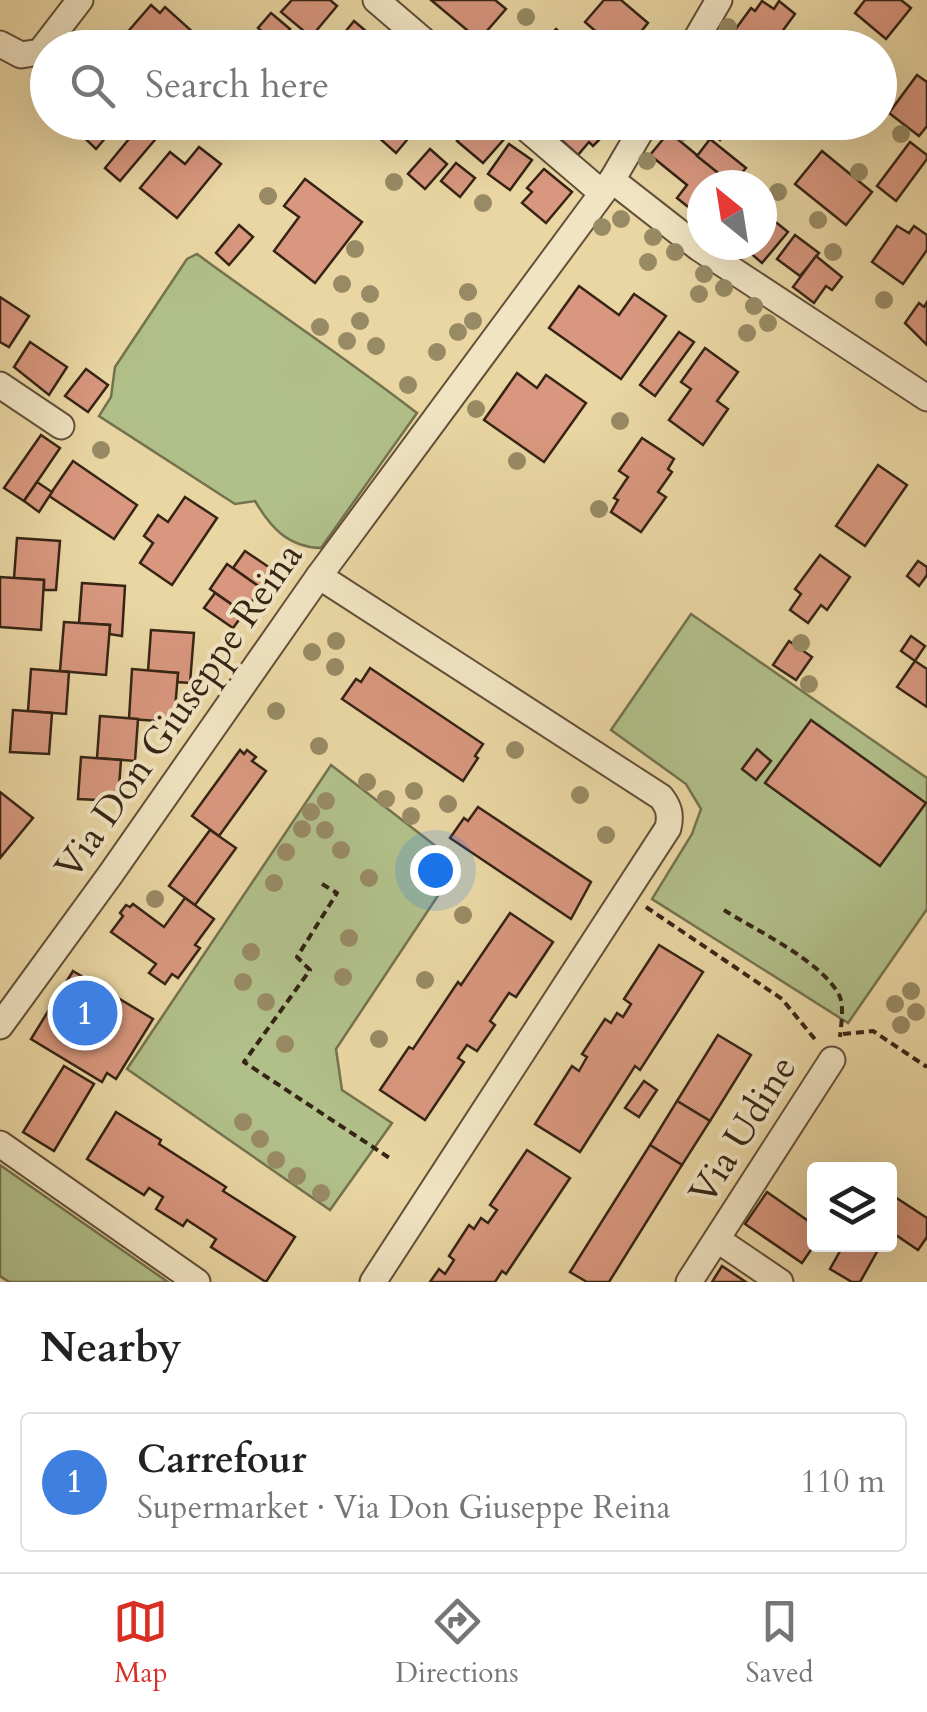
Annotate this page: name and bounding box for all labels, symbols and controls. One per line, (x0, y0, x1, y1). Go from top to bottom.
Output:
search box (30, 30, 897, 140)
icon: search (65, 58, 120, 113)
text: Search here (145, 59, 329, 111)
north arrow (687, 170, 777, 260)
street label: Via Don Giuseppe Reina (43, 532, 315, 890)
your location (410, 845, 461, 896)
pin: 1 (52, 976, 118, 1050)
street label: Via Udine (677, 1046, 809, 1214)
map controls (807, 1162, 897, 1252)
button: layers (807, 1162, 897, 1252)
text: Nearby (40, 1319, 182, 1376)
text: Carrefour (137, 1434, 306, 1486)
text: 1 (66, 1460, 83, 1504)
text: 110 m (800, 1460, 885, 1504)
text: Supermarket · Via Don Giuseppe Reina (137, 1486, 671, 1530)
tab: Map (113, 1594, 168, 1692)
tab: Directions (395, 1594, 519, 1692)
tab: Saved (746, 1594, 814, 1692)

